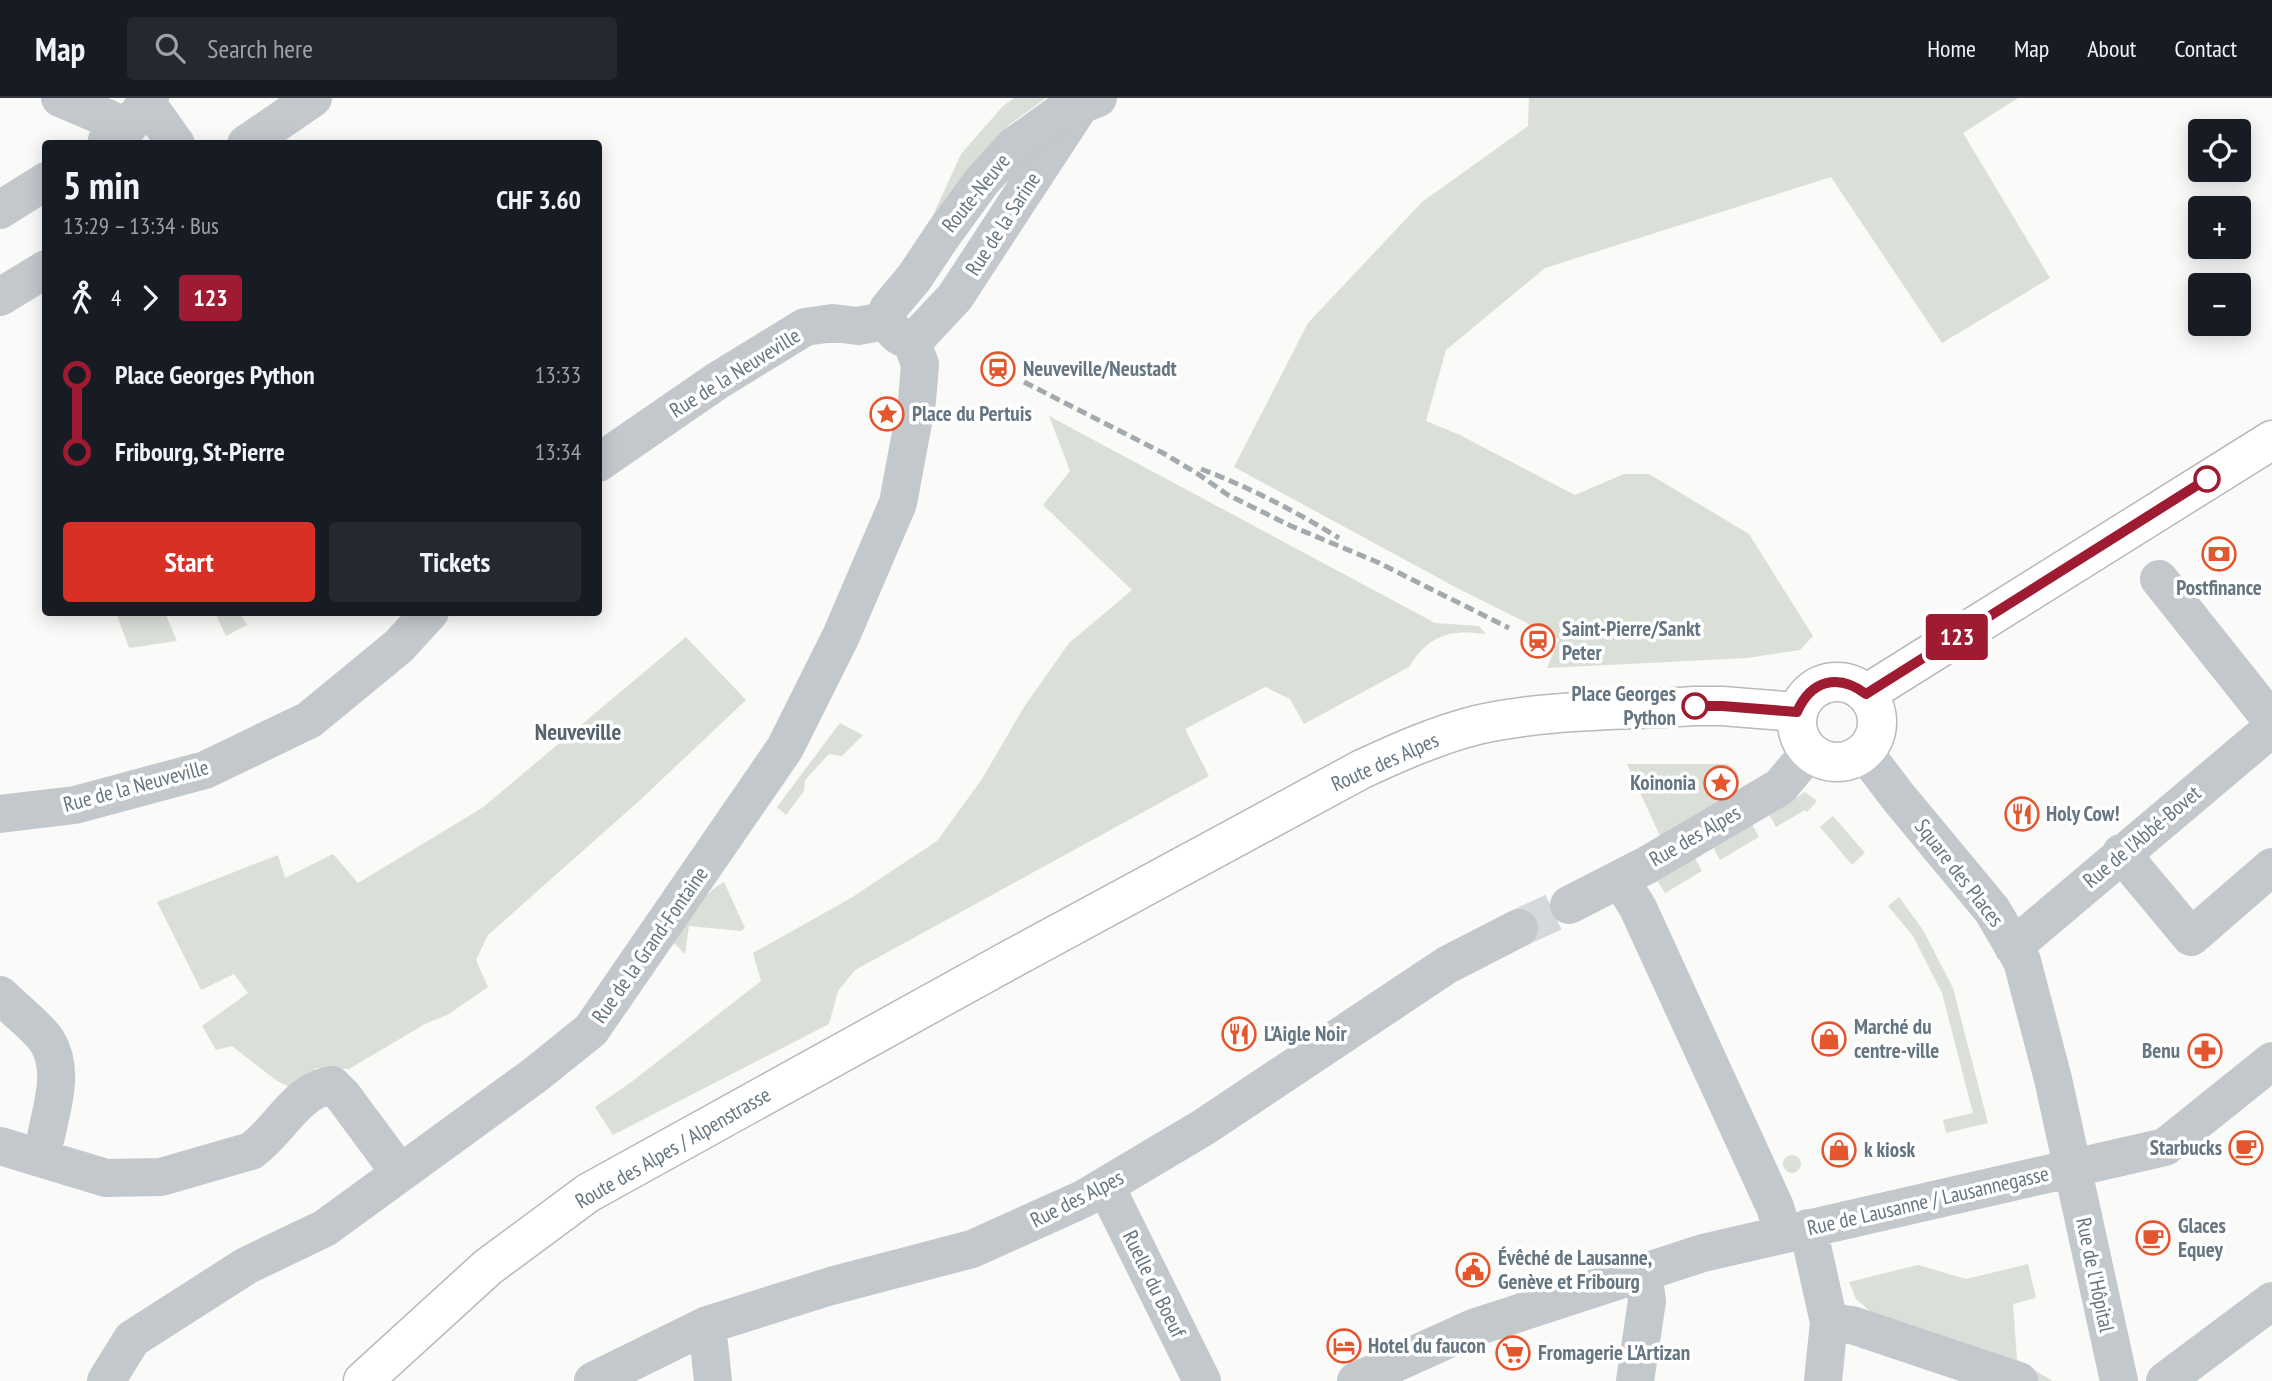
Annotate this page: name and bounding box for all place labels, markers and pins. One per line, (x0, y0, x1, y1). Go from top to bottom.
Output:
station icon: Neuveville/Neustadt (979, 350, 1017, 388)
place label: Neuveville/Neustadt (1023, 355, 1177, 382)
place icon: Place du Pertuis (868, 395, 906, 433)
place label: Place du Pertuis (912, 400, 1032, 427)
unlabelled marker (2194, 466, 2220, 492)
bank icon: Postfinance (2200, 535, 2238, 573)
place label: Postfinance (2176, 574, 2262, 601)
place label: Saint-Pierre/Sankt Peter (1562, 615, 1701, 666)
station icon: Saint-Pierre/Sankt Peter (1519, 622, 1557, 660)
place label: Place Georges Python (1571, 680, 1676, 731)
marker: Place Georges Python (1682, 693, 1708, 719)
place icon: Koinonia (1702, 764, 1740, 802)
place label: Koinonia (1630, 769, 1696, 796)
restaurant icon: Holy Cow! (2003, 795, 2041, 833)
place label: Holy Cow! (2046, 800, 2119, 827)
place label: Marché du centre-ville (1854, 1013, 1939, 1064)
restaurant icon: L’Aigle Noir (1220, 1015, 1258, 1053)
place label: L’Aigle Noir (1264, 1020, 1347, 1047)
shop icon: Marché du centre-ville (1810, 1020, 1848, 1058)
pharmacy icon: Benu (2186, 1032, 2224, 1070)
place label: Benu (2142, 1037, 2180, 1064)
cafe icon: Starbucks (2227, 1129, 2265, 1167)
shop icon: k kiosk (1820, 1131, 1858, 1169)
place label: Starbucks (2150, 1134, 2222, 1161)
place label: k kiosk (1864, 1136, 1916, 1163)
place label: Glaces Equey (2178, 1212, 2226, 1263)
cafe icon: Glaces Equey (2134, 1219, 2172, 1257)
place label: Évêché de Lausanne, Genève et Fribourg (1498, 1244, 1652, 1295)
public building icon: Évêché de Lausanne, Genève et Fribourg (1454, 1251, 1492, 1289)
hotel icon: Hotel du faucon (1325, 1327, 1363, 1365)
place label: Hotel du faucon (1368, 1332, 1486, 1359)
supermarket icon: Fromagerie L'Artizan (1494, 1334, 1532, 1372)
place label: Fromagerie L'Artizan (1538, 1339, 1690, 1366)

